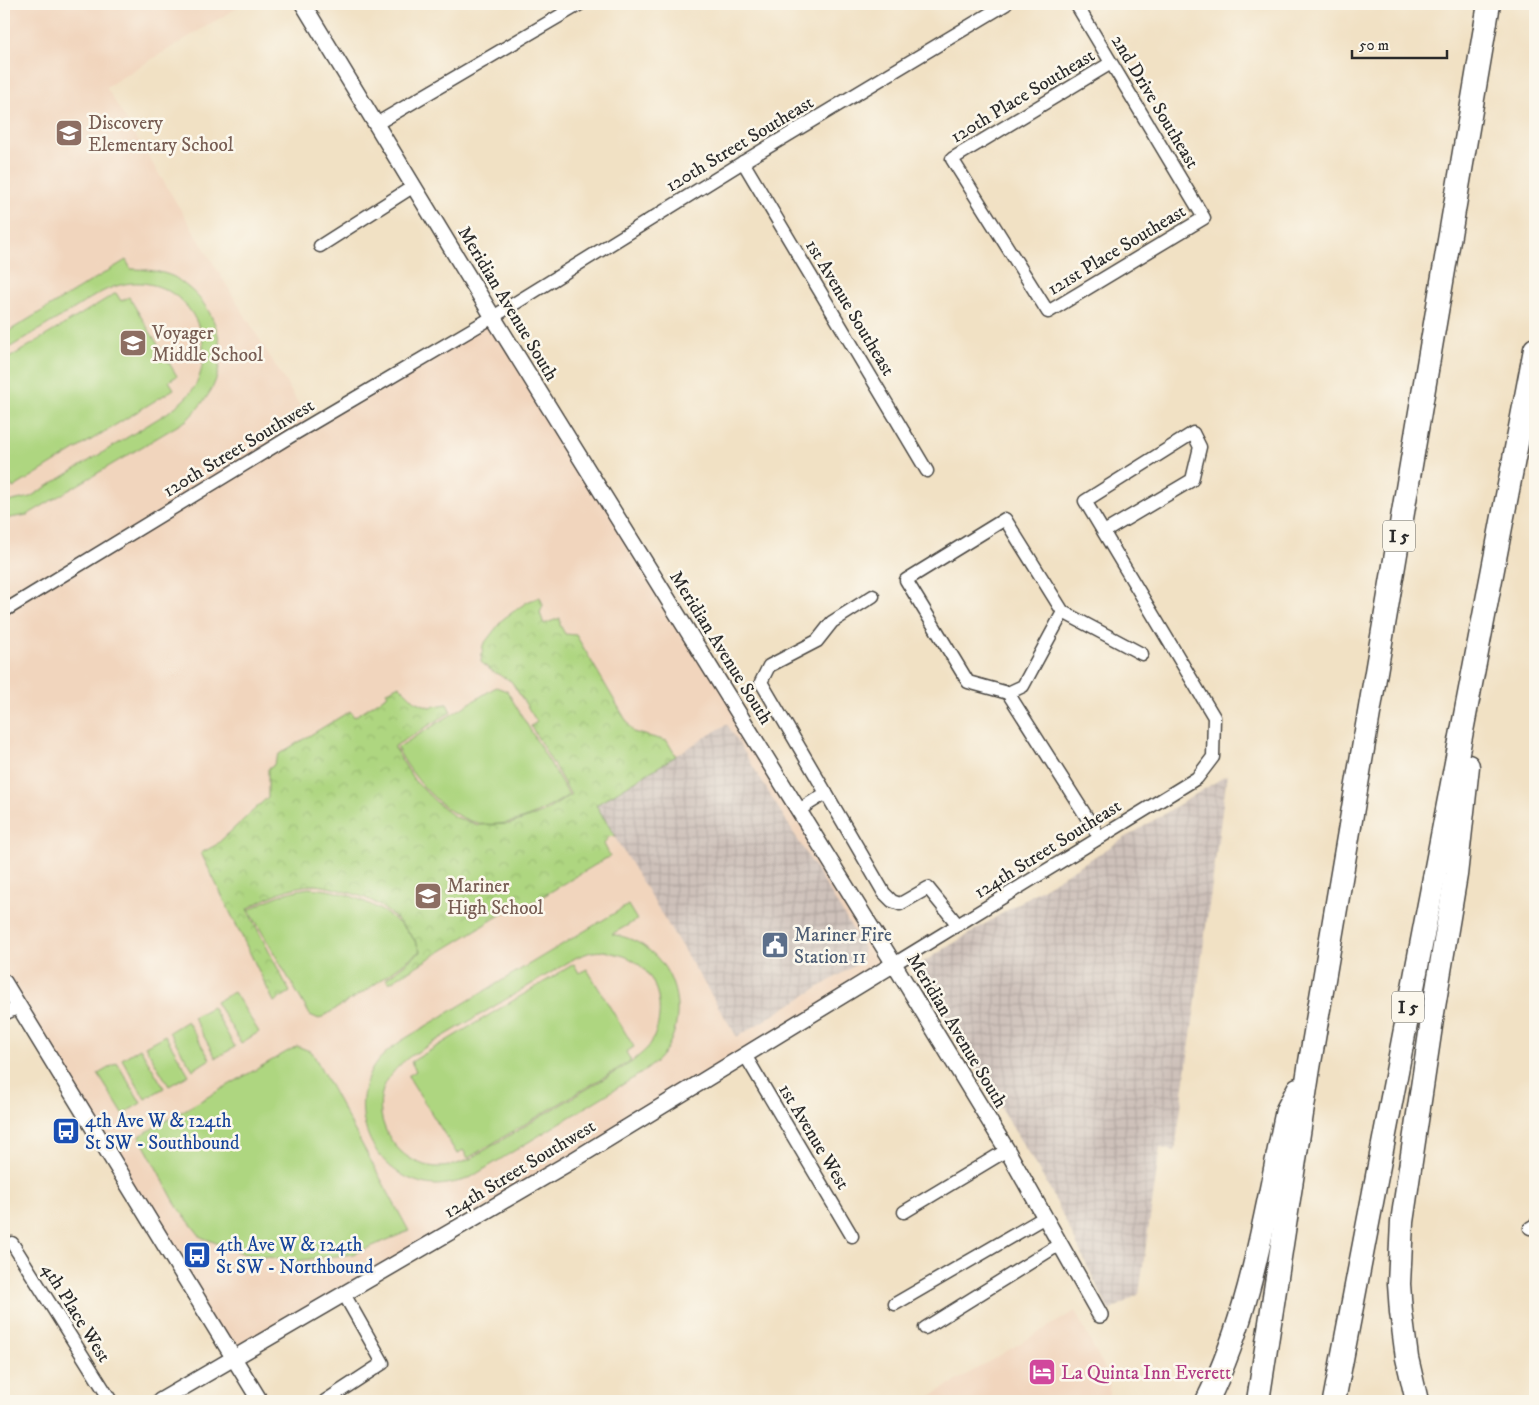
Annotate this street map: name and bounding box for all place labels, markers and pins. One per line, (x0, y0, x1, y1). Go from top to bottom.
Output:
place label: Discovery Elementary School (88, 112, 234, 157)
school or university icon: Discovery Elementary School (54, 118, 84, 148)
place label: Voyager Middle School (151, 322, 263, 367)
school or university icon: Voyager Middle School (118, 328, 148, 358)
place label: Mariner High School (447, 875, 544, 920)
school or university icon: Mariner High School (413, 881, 443, 911)
place label: Mariner Fire Station 11 (794, 924, 892, 969)
public building icon: Mariner Fire Station 11 (760, 930, 790, 960)
place label: 4th Ave W & 124th St SW - Southbound (85, 1110, 240, 1155)
bus stop icon: 4th Ave W & 124th St SW - Southbound (51, 1116, 81, 1146)
place label: 4th Ave W & 124th St SW - Northbound (216, 1234, 374, 1279)
bus stop icon: 4th Ave W & 124th St SW - Northbound (182, 1240, 212, 1270)
hotel icon: La Quinta Inn Everett (1027, 1357, 1057, 1387)
place label: La Quinta Inn Everett (1061, 1362, 1231, 1385)

